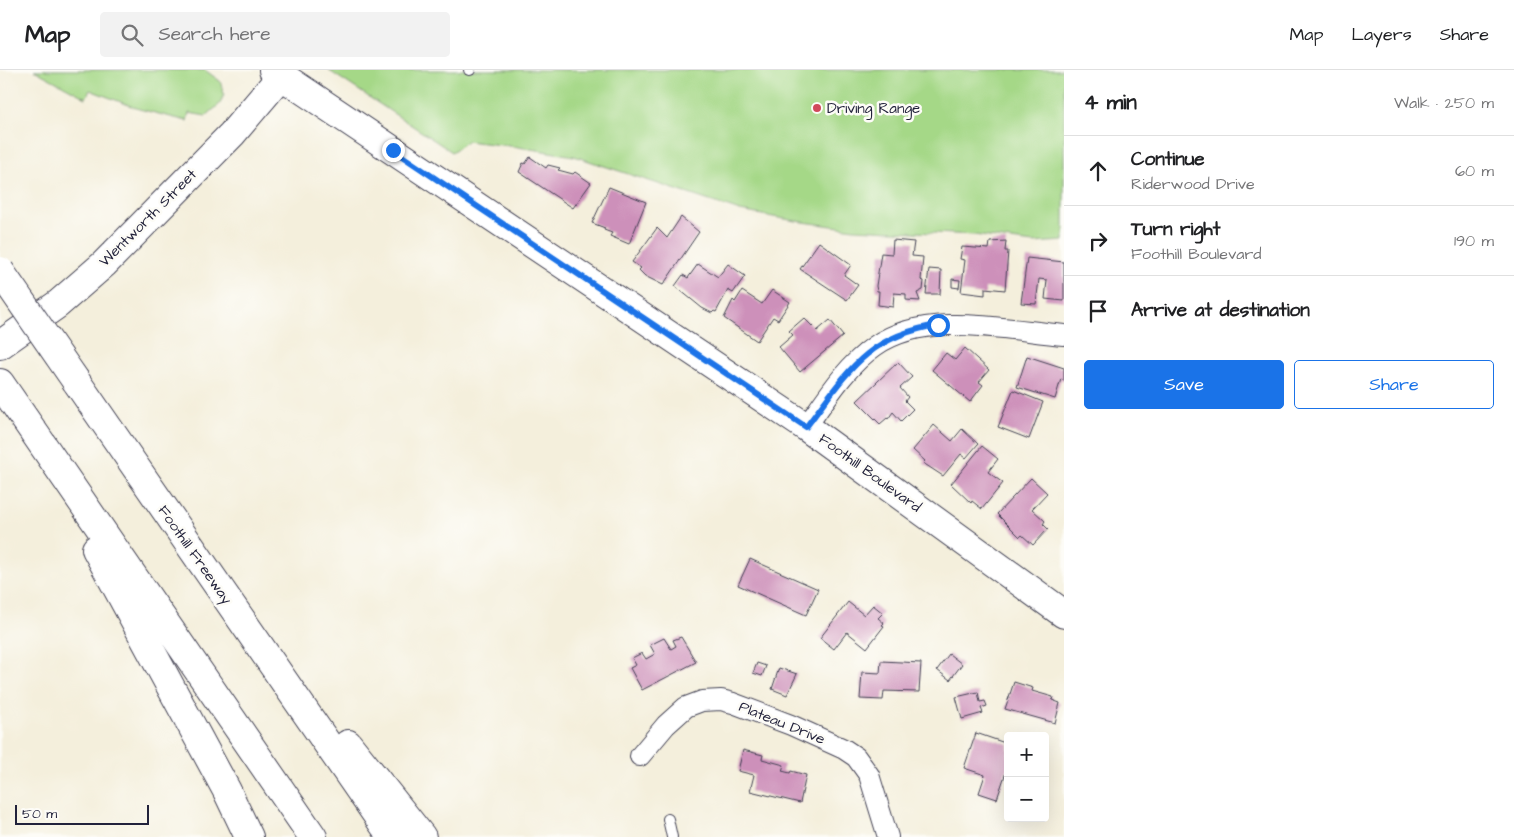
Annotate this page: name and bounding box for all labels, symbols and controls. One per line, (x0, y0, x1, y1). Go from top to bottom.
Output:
search box (100, 12, 450, 57)
text: Map (25, 18, 70, 52)
icon: search (118, 21, 146, 49)
text: Search here (158, 21, 271, 48)
text: Map (1289, 22, 1323, 47)
text: Layers (1351, 22, 1412, 47)
text: Share (1440, 22, 1489, 47)
text: 4 min (1084, 88, 1137, 117)
text: Walk · 250 m (1394, 92, 1494, 114)
place label: Driving Range (827, 98, 920, 120)
marker: Driving Range (811, 102, 823, 114)
route end (382, 139, 405, 162)
text: Continue (1131, 146, 1205, 173)
icon: ahead (1084, 157, 1112, 185)
text: 60 m (1455, 160, 1494, 182)
street label: Wentworth Street (94, 164, 202, 272)
text: Riderwood Drive (1131, 173, 1255, 195)
text: Turn right (1131, 216, 1220, 243)
icon: right (1084, 227, 1112, 255)
text: 190 m (1454, 230, 1494, 252)
text: Foothill Boulevard (1131, 243, 1261, 265)
icon: arrive (1084, 297, 1112, 325)
text: Arrive at destination (1131, 297, 1310, 324)
route start (927, 314, 950, 337)
button: Save (1084, 360, 1284, 409)
button: Share (1294, 360, 1494, 409)
street label: Foothill Boulevard (814, 429, 926, 518)
street label: Foothill Freeway (152, 501, 237, 609)
street label: Plateau Drive (736, 696, 828, 750)
map controls (1004, 732, 1049, 822)
button: + (1004, 732, 1049, 777)
button: − (1004, 777, 1049, 822)
scale bar (15, 802, 149, 825)
text: 50 m (22, 804, 57, 824)

